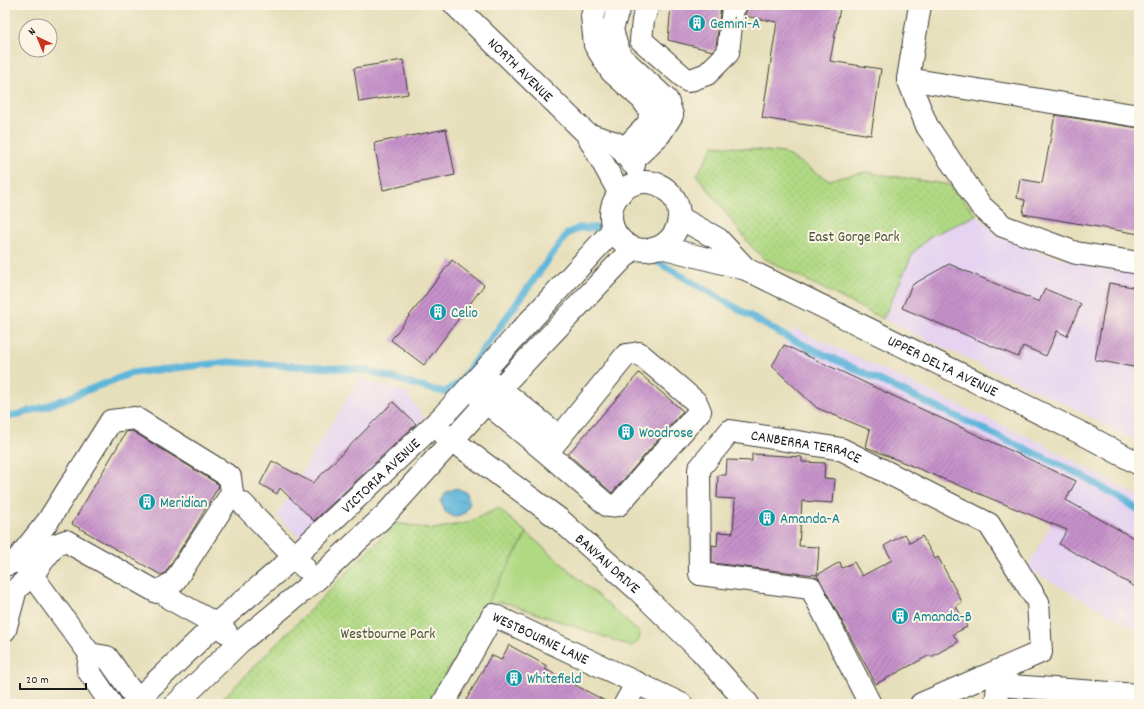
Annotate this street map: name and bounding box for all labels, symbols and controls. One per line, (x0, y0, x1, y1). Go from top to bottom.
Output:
building icon: Gemini-A (687, 13, 707, 33)
place label: Gemini-A (710, 14, 760, 36)
north arrow (18, 18, 58, 58)
text: N (25, 24, 40, 40)
street label: NORTH AVENUE (482, 33, 557, 108)
park label: East Gorge Park (808, 227, 900, 249)
building icon: Celio (428, 302, 448, 322)
place label: Celio (451, 303, 478, 325)
street label: UPPER DELTA AVENUE (883, 331, 1001, 404)
building icon: Woodrose (616, 422, 636, 442)
place label: Woodrose (639, 423, 694, 445)
street label: CANBERRA TERRACE (749, 426, 865, 471)
street label: VICTORIA AVENUE (337, 434, 426, 520)
building icon: Meridian (137, 492, 157, 512)
place label: Meridian (160, 493, 208, 515)
building icon: Amanda-A (757, 508, 777, 528)
place label: Amanda-A (780, 509, 840, 531)
street label: BANYAN DRIVE (569, 529, 644, 600)
building icon: Amanda-B (890, 606, 910, 626)
street label: WESTBOURNE LANE (488, 607, 592, 672)
place label: Amanda-B (913, 607, 972, 629)
park label: Westbourne Park (341, 624, 435, 646)
scale bar (20, 665, 86, 691)
building icon: Whitefield (504, 668, 524, 688)
place label: Whitefield (527, 669, 582, 691)
text: 20 m (26, 672, 49, 689)

